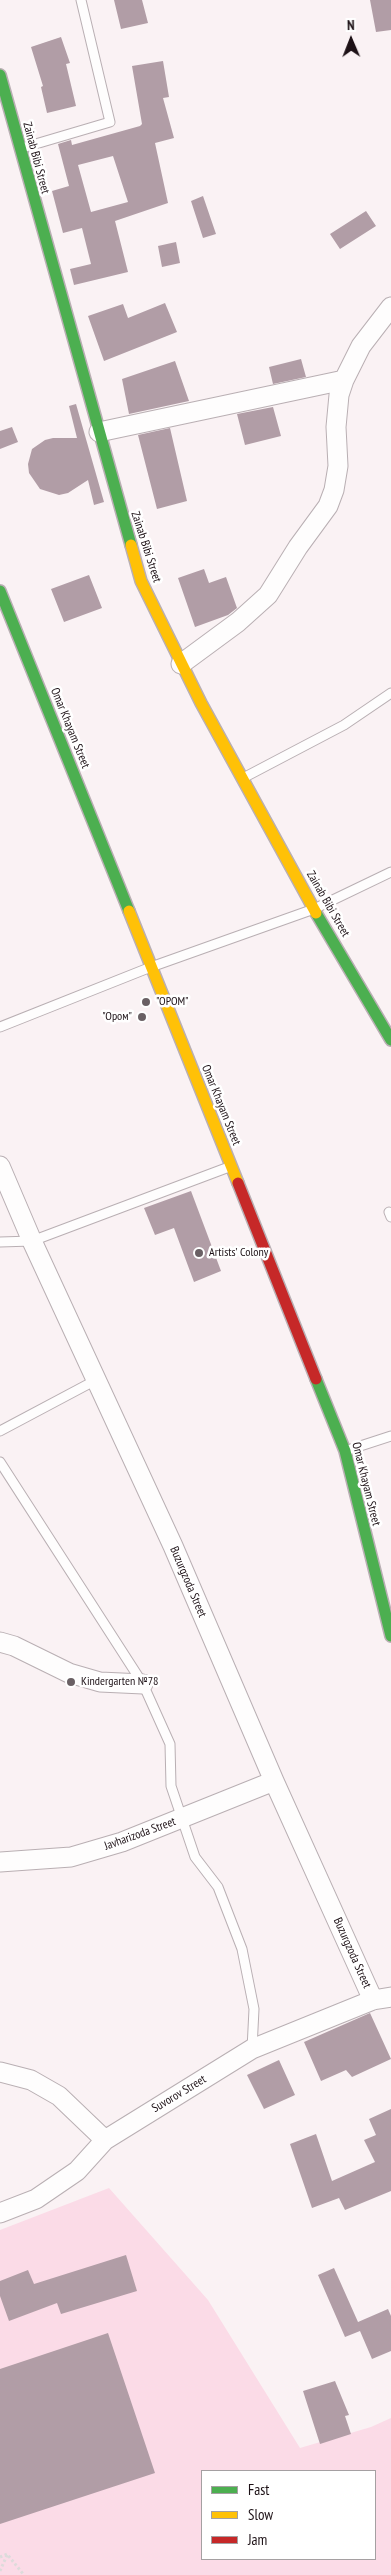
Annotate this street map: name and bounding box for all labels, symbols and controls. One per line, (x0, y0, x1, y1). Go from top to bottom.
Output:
north arrow (326, 15, 376, 65)
text: N (347, 16, 355, 34)
street label: Zainab Bibi Street (20, 121, 52, 195)
street label: Zainab Bibi Street (128, 510, 164, 584)
street label: Omar Khayam Street (47, 686, 93, 770)
street label: Zainab Bibi Street (303, 868, 353, 940)
place label: "OPOM" (156, 995, 189, 1009)
marker: "OPOM" (140, 996, 152, 1008)
place label: "Oром" (102, 1010, 132, 1024)
marker: "Oром" (136, 1011, 148, 1023)
street label: Omar Khayam Street (198, 1063, 244, 1147)
place label: Artists’ Colony (209, 1246, 268, 1260)
marker: Artists’ Colony (193, 1247, 205, 1259)
street label: Omar Khayam Street (349, 1441, 383, 1527)
street label: Buzurgzoda Street (167, 1544, 209, 1620)
place label: Kindergarten №78 (81, 1675, 158, 1689)
marker: Kindergarten №78 (65, 1676, 77, 1688)
street label: Javharizoda Street (102, 1814, 178, 1854)
street label: Buzurgzoda Street (330, 1916, 374, 1990)
street label: Suvorov Street (149, 2072, 209, 2116)
legend (201, 2470, 376, 2560)
text: Fast (248, 2480, 269, 2499)
text: Slow (248, 2505, 273, 2524)
text: Jam (248, 2530, 267, 2549)

